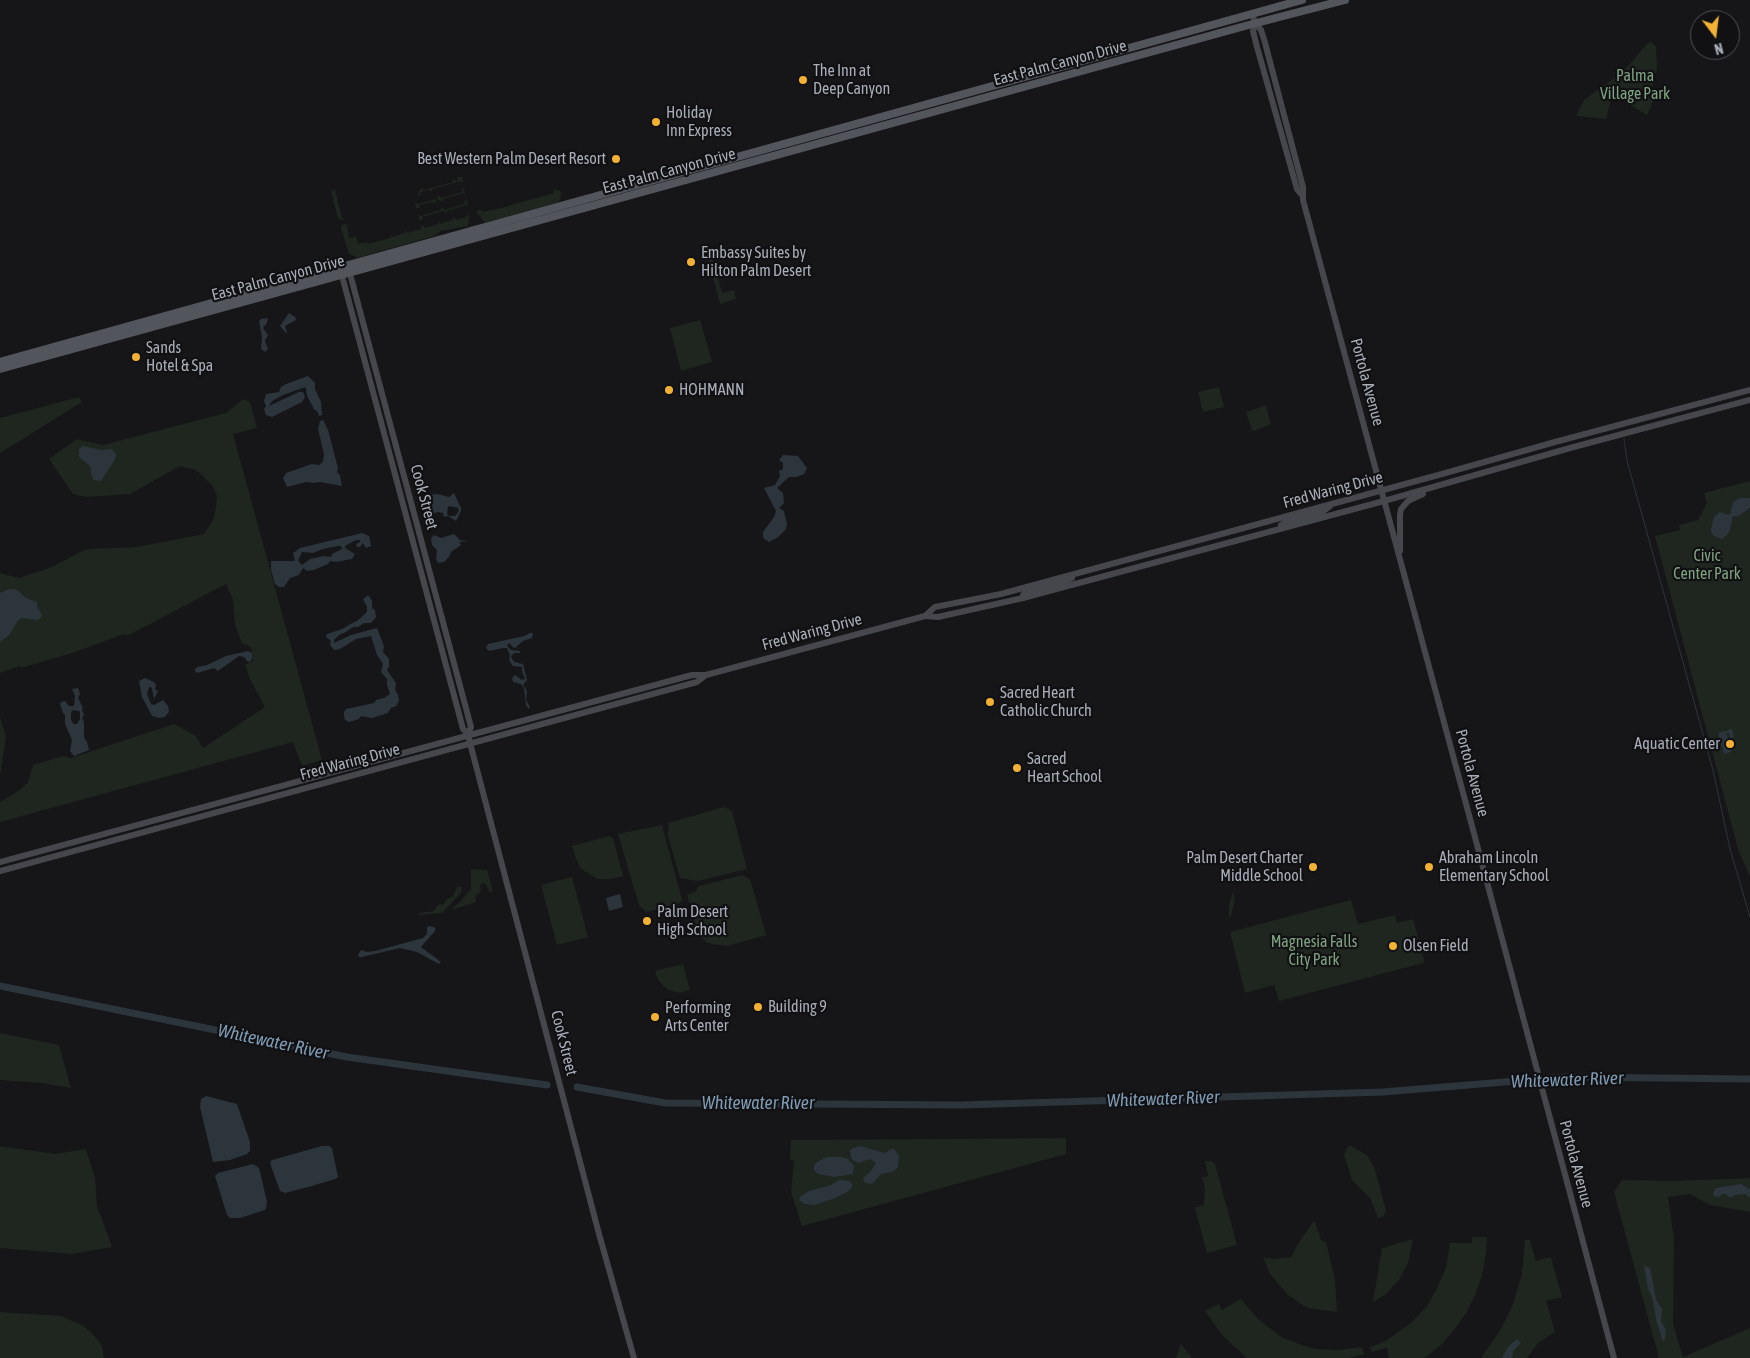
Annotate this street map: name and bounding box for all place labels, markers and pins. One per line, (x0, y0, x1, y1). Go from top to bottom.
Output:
place label: The Inn at Deep Canyon (813, 61, 890, 99)
marker: The Inn at Deep Canyon (797, 74, 809, 86)
place label: Holiday Inn Express (666, 103, 732, 141)
marker: Holiday Inn Express (650, 116, 662, 128)
place label: Best Western Palm Desert Resort (417, 149, 606, 169)
marker: Best Western Palm Desert Resort (610, 153, 622, 165)
place label: Embassy Suites by Hilton Palm Desert (701, 243, 811, 281)
marker: Embassy Suites by Hilton Palm Desert (685, 256, 697, 268)
place label: Sands Hotel & Spa (146, 338, 213, 376)
marker: Sands Hotel & Spa (130, 351, 142, 363)
place label: HOHMANN (679, 380, 744, 400)
marker: HOHMANN (663, 384, 675, 396)
place label: Sacred Heart Catholic Church (1000, 683, 1092, 721)
marker: Sacred Heart Catholic Church (984, 696, 996, 708)
place label: Aquatic Center (1634, 734, 1720, 754)
marker: Aquatic Center (1724, 738, 1736, 750)
place label: Sacred Heart School (1027, 749, 1102, 787)
marker: Sacred Heart School (1011, 762, 1023, 774)
place label: Palm Desert Charter Middle School (1186, 848, 1303, 886)
place label: Abraham Lincoln Elementary School (1439, 848, 1549, 886)
marker: Palm Desert Charter Middle School (1307, 861, 1319, 873)
marker: Abraham Lincoln Elementary School (1423, 861, 1435, 873)
place label: Palm Desert High School (657, 902, 728, 940)
marker: Palm Desert High School (641, 915, 653, 927)
place label: Olsen Field (1403, 936, 1469, 956)
marker: Olsen Field (1387, 940, 1399, 952)
place label: Building 9 (768, 997, 827, 1017)
place label: Performing Arts Center (665, 998, 731, 1036)
marker: Building 9 (752, 1001, 764, 1013)
marker: Performing Arts Center (649, 1011, 661, 1023)

